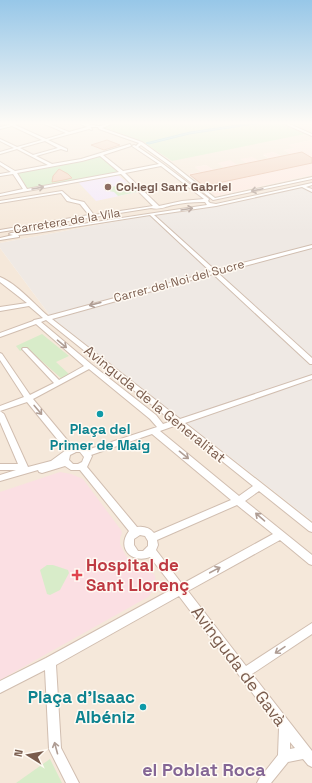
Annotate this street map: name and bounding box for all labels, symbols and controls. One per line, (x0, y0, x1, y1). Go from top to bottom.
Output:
place label: Col·legi Sant Gabriel (116, 179, 231, 195)
marker: Col·legi Sant Gabriel (103, 182, 113, 192)
one-way arrow (32, 184, 45, 192)
one-way arrow (251, 186, 264, 194)
street label: Carretera de la Vila (12, 205, 122, 237)
one-way arrow (180, 205, 193, 213)
street label: Carrer del Noi del Sucre (112, 256, 246, 306)
one-way arrow (88, 301, 101, 308)
one-way arrow (57, 339, 68, 348)
street label: Avinguda de la Generalitat (81, 341, 229, 467)
one-way arrow (33, 404, 42, 415)
marker: Plaça del Primer de Maig (95, 409, 105, 419)
place label: Plaça del Primer de Maig (50, 420, 150, 454)
one-way arrow (178, 450, 189, 459)
one-way arrow (254, 513, 265, 522)
place label: Hospital de Sant Llorenç (86, 554, 189, 596)
one-way arrow (208, 566, 220, 574)
marker: Hospital de Sant Llorenç (71, 569, 83, 581)
street label: Avinguda de Gavà (187, 601, 292, 731)
one-way arrow (274, 646, 285, 654)
place label: Plaça d'Isaac Albéniz (28, 686, 135, 728)
marker: Plaça d'Isaac Albéniz (138, 702, 148, 712)
north arrow (8, 735, 48, 775)
one-way arrow (52, 742, 59, 755)
text: N (11, 748, 26, 758)
district label: el Poblat Roca (142, 758, 266, 781)

